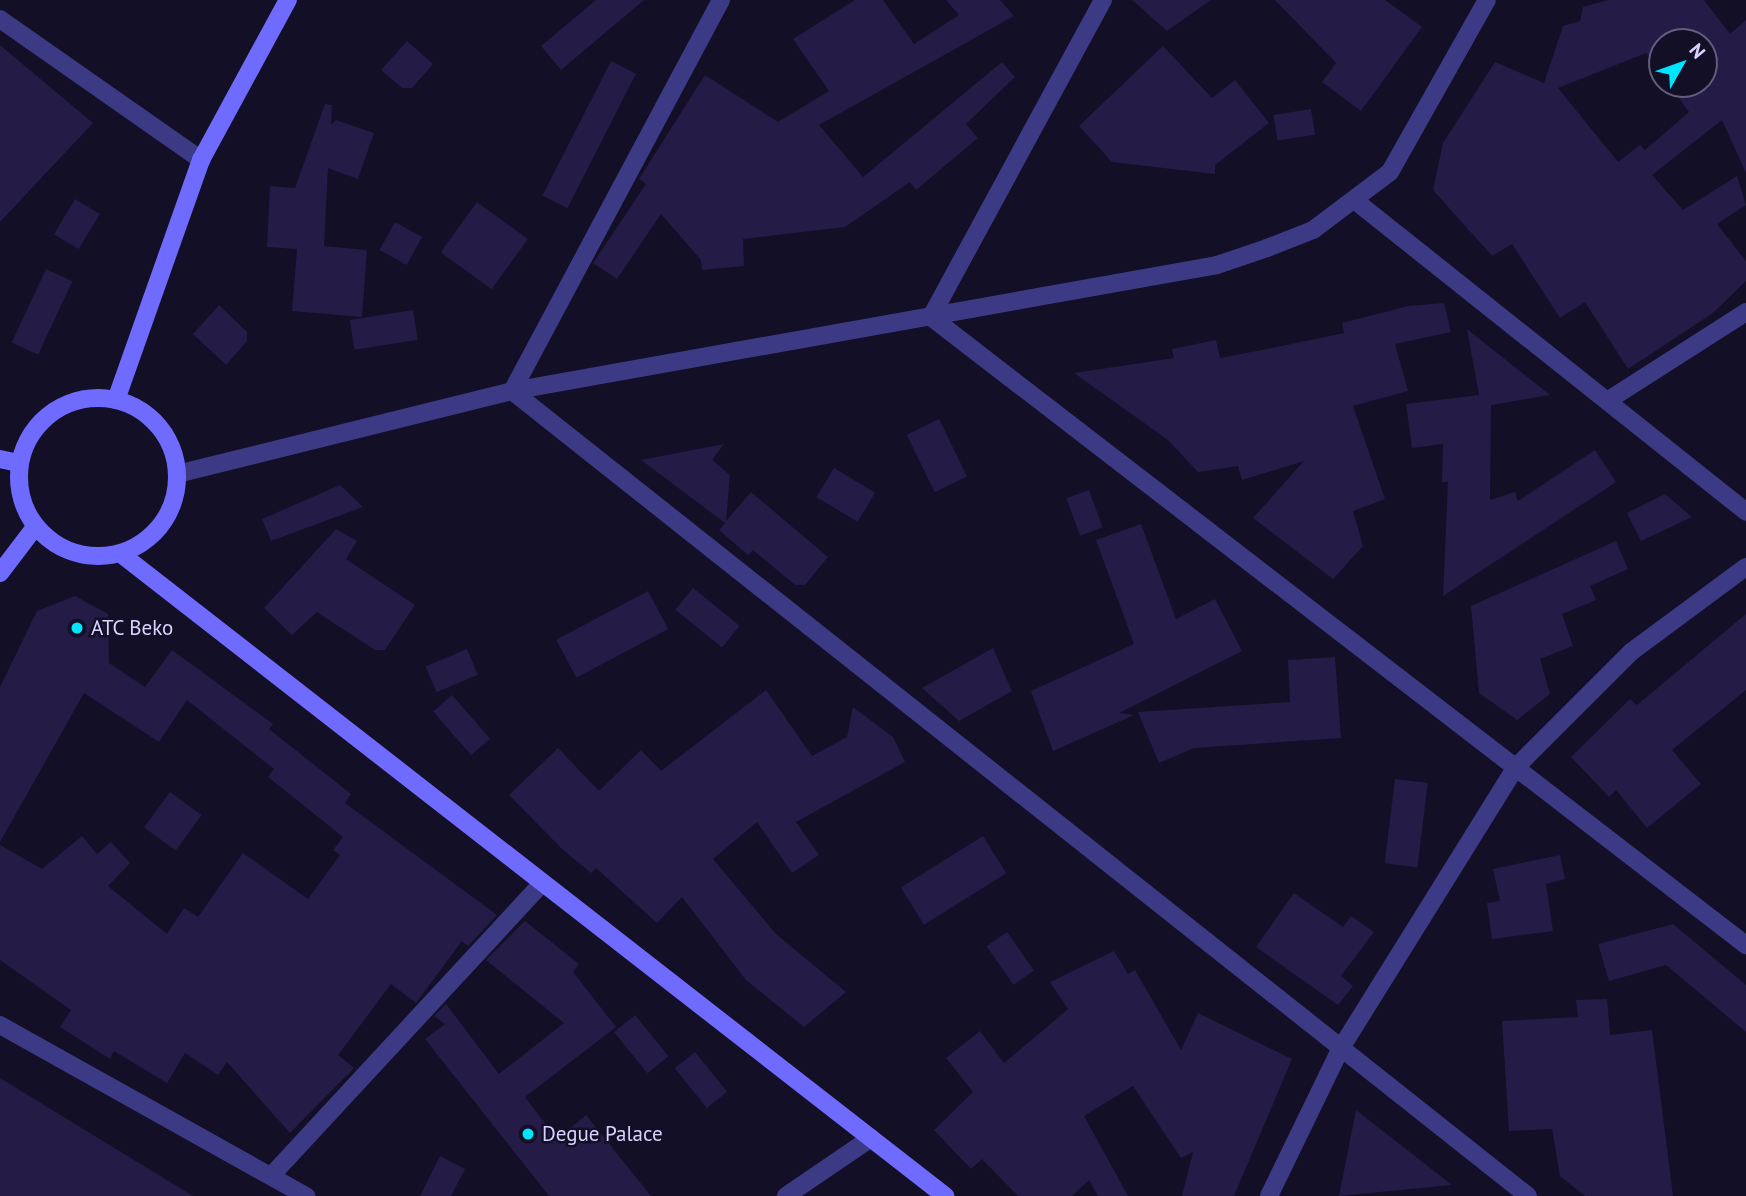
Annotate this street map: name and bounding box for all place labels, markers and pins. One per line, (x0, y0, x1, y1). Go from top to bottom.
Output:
place label: ATC Beko (91, 615, 174, 641)
marker: ATC Beko (69, 620, 85, 636)
place label: Degue Palace (542, 1121, 663, 1147)
marker: Degue Palace (520, 1126, 536, 1142)

